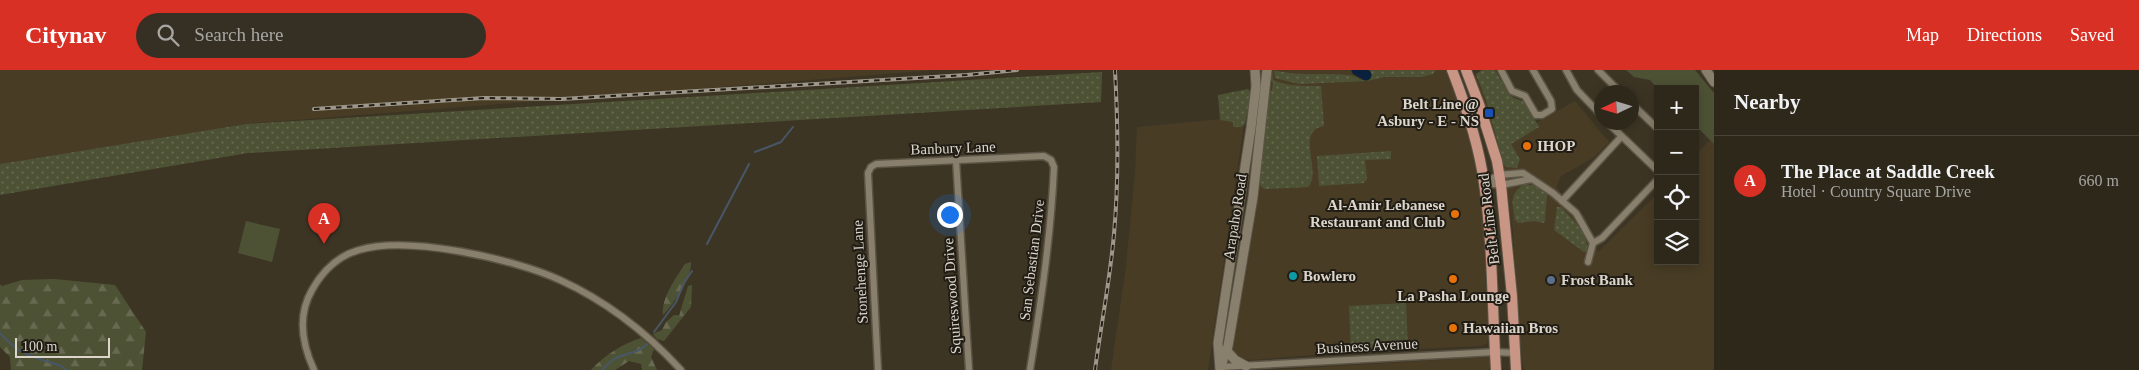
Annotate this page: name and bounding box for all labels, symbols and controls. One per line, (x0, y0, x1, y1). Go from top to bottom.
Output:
search box (136, 13, 486, 58)
icon: search (154, 21, 182, 49)
text: Citynav (25, 22, 106, 48)
text: Search here (194, 24, 283, 45)
text: Map (1906, 25, 1939, 45)
text: Directions (1967, 25, 2042, 45)
text: Saved (2070, 25, 2114, 45)
north arrow (1594, 85, 1639, 130)
map controls (1654, 85, 1699, 265)
button: + (1654, 85, 1699, 130)
text: Nearby (1734, 90, 1801, 114)
place label: Belt Line @ Asbury - E - NS (1377, 96, 1479, 129)
marker: Belt Line @ Asbury - E - NS (1483, 107, 1495, 119)
button: − (1654, 130, 1699, 175)
place label: IHOP (1537, 138, 1575, 154)
street label: Banbury Lane (910, 139, 996, 157)
marker: IHOP (1521, 140, 1533, 152)
text: The Place at Saddle Creek (1781, 161, 1995, 182)
street label: Arapaho Road (1220, 172, 1250, 261)
street label: Belt Line Road (1475, 172, 1503, 265)
text: A (1744, 172, 1756, 189)
text: 660 m (2079, 172, 2119, 189)
button: locate (1654, 175, 1699, 220)
text: Hotel · Country Square Drive (1781, 183, 1971, 200)
place label: Al-Amir Lebanese Restaurant and Club (1310, 197, 1445, 230)
street label: San Sebastian Drive (1017, 198, 1047, 321)
your location (937, 202, 963, 228)
pin: A (308, 203, 340, 244)
marker: Al-Amir Lebanese Restaurant and Club (1449, 208, 1461, 220)
street label: Stonehenge Lane (849, 219, 871, 324)
button: layers (1654, 220, 1699, 265)
street label: Squireswood Drive (940, 237, 964, 355)
place label: Bowlero (1303, 268, 1356, 284)
marker: Bowlero (1287, 270, 1299, 282)
place label: Frost Bank (1561, 272, 1633, 288)
marker: La Pasha Lounge (1447, 273, 1459, 285)
marker: Frost Bank (1545, 274, 1557, 286)
place label: La Pasha Lounge (1397, 288, 1509, 304)
place label: Hawaiian Bros (1463, 320, 1558, 336)
marker: Hawaiian Bros (1447, 322, 1459, 334)
scale bar (15, 335, 110, 358)
street label: Business Avenue (1316, 335, 1419, 357)
text: 100 m (22, 339, 57, 354)

